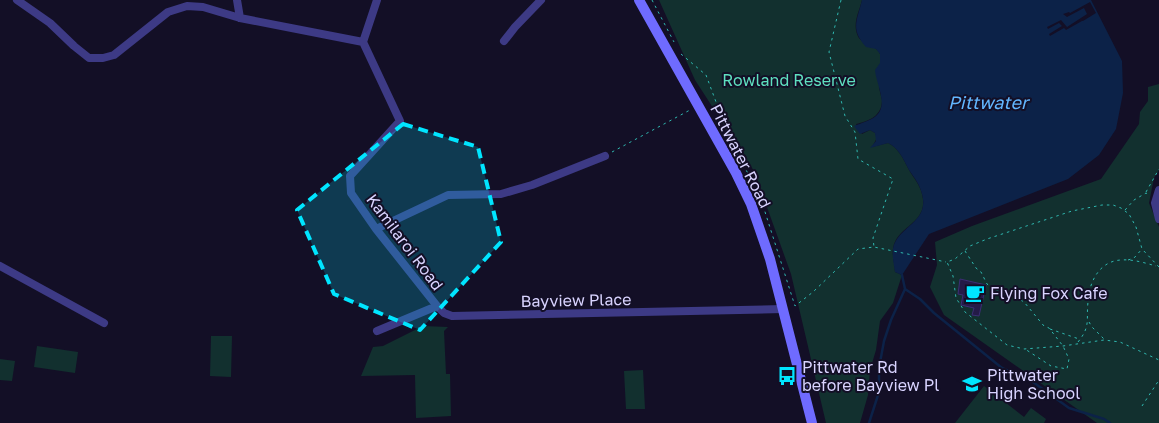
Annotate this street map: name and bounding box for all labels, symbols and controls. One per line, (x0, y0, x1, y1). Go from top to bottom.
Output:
park label: Rowland Reserve (722, 70, 856, 90)
water label: Pittwater (948, 91, 1031, 113)
street label: Pittwater Road (706, 101, 776, 211)
street label: Kamilaroi Road (362, 190, 448, 294)
cafe icon: Flying Fox Cafe (964, 282, 986, 304)
place label: Flying Fox Cafe (990, 283, 1108, 303)
street label: Bayview Place (520, 289, 632, 311)
place label: Pittwater Rd before Bayview Pl (802, 357, 939, 395)
bus stop icon: Pittwater Rd before Bayview Pl (776, 365, 798, 387)
place label: Pittwater High School (987, 365, 1080, 403)
school or university icon: Pittwater High School (961, 373, 983, 395)

